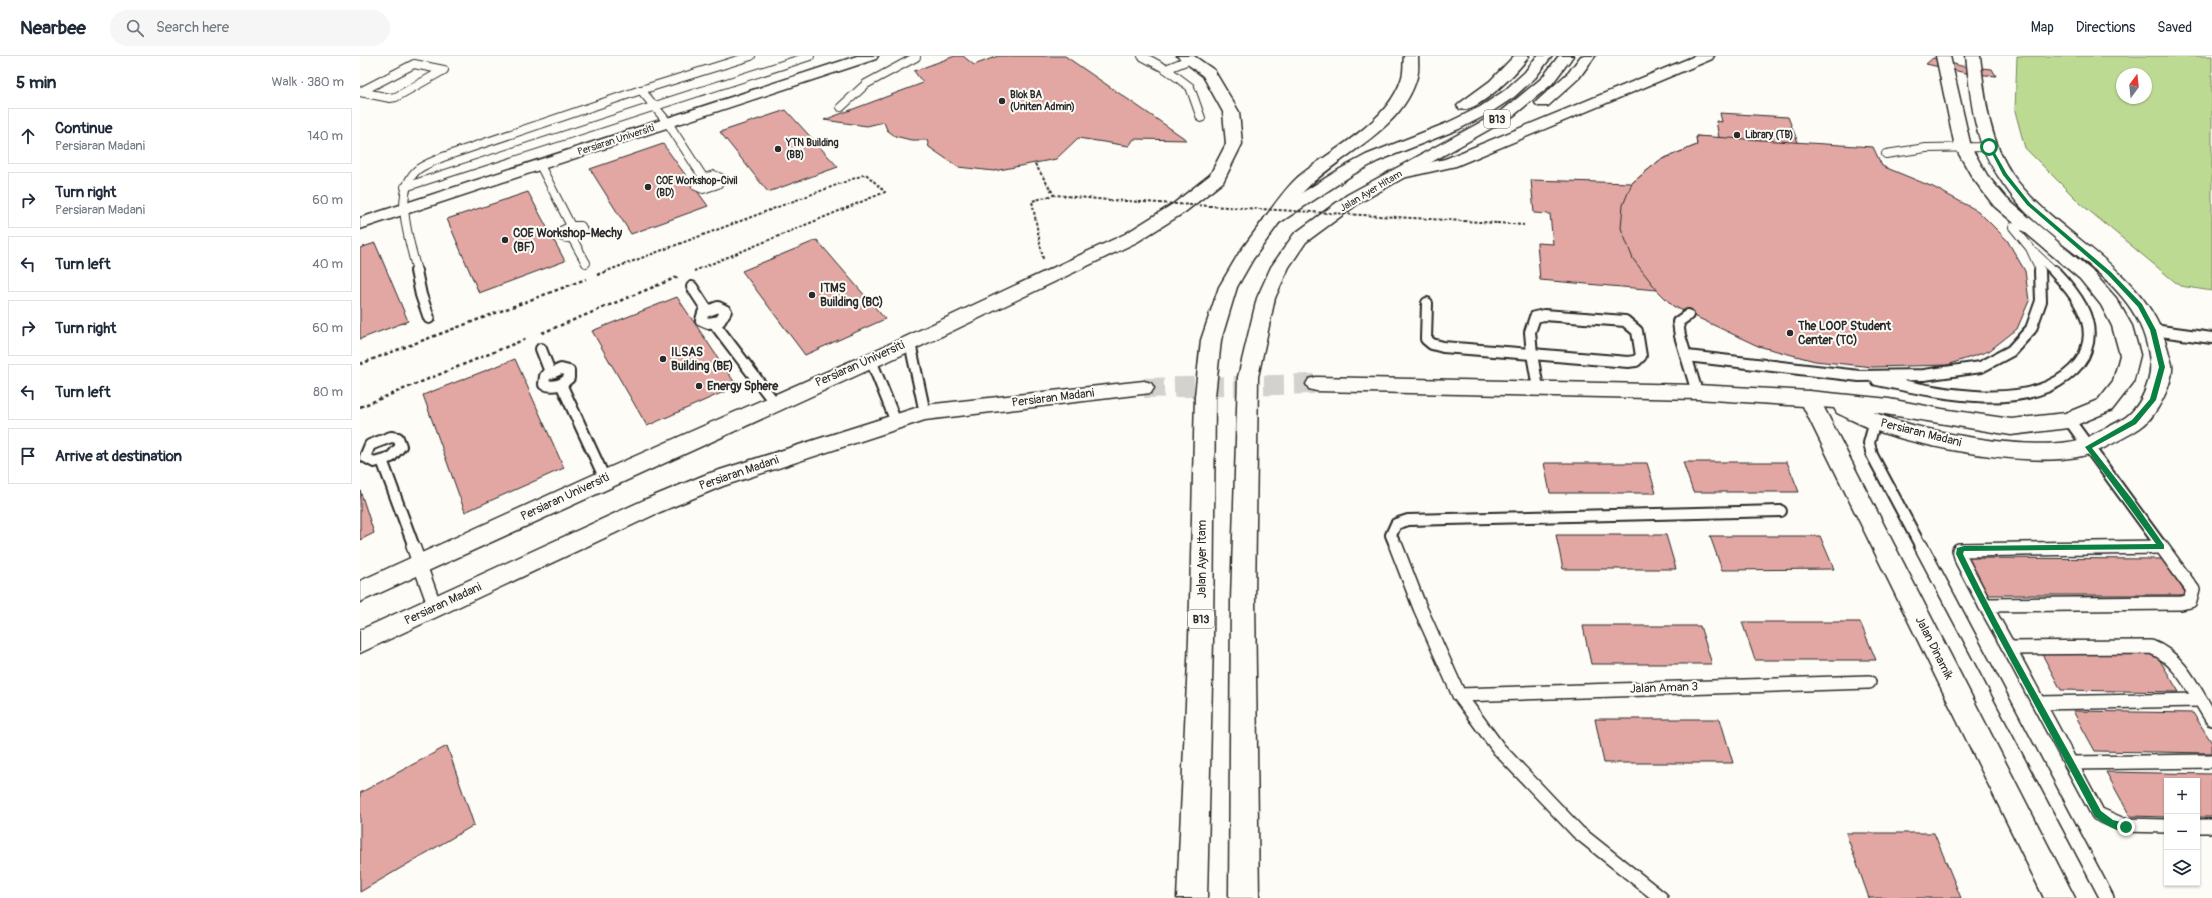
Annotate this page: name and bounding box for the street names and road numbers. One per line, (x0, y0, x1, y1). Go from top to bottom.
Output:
road number: B13 (1484, 110, 1510, 128)
street label: Persiaran Universiti (576, 122, 656, 158)
street label: Jalan Ayer Hitam (1338, 168, 1404, 214)
street label: Persiaran Universiti (813, 338, 907, 390)
street label: Persiaran Madani (1011, 385, 1095, 411)
street label: Persiaran Madani (1879, 416, 1963, 450)
street label: Persiaran Madani (697, 452, 781, 494)
street label: Persiaran Universiti (518, 470, 612, 524)
street label: Jalan Ayer Itam (1195, 519, 1210, 598)
street label: Persiaran Madani (402, 580, 484, 628)
road number: B13 (1188, 610, 1214, 628)
street label: Jalan Dinamik (1912, 614, 1956, 682)
street label: Jalan Aman 3 (1630, 679, 1699, 697)

